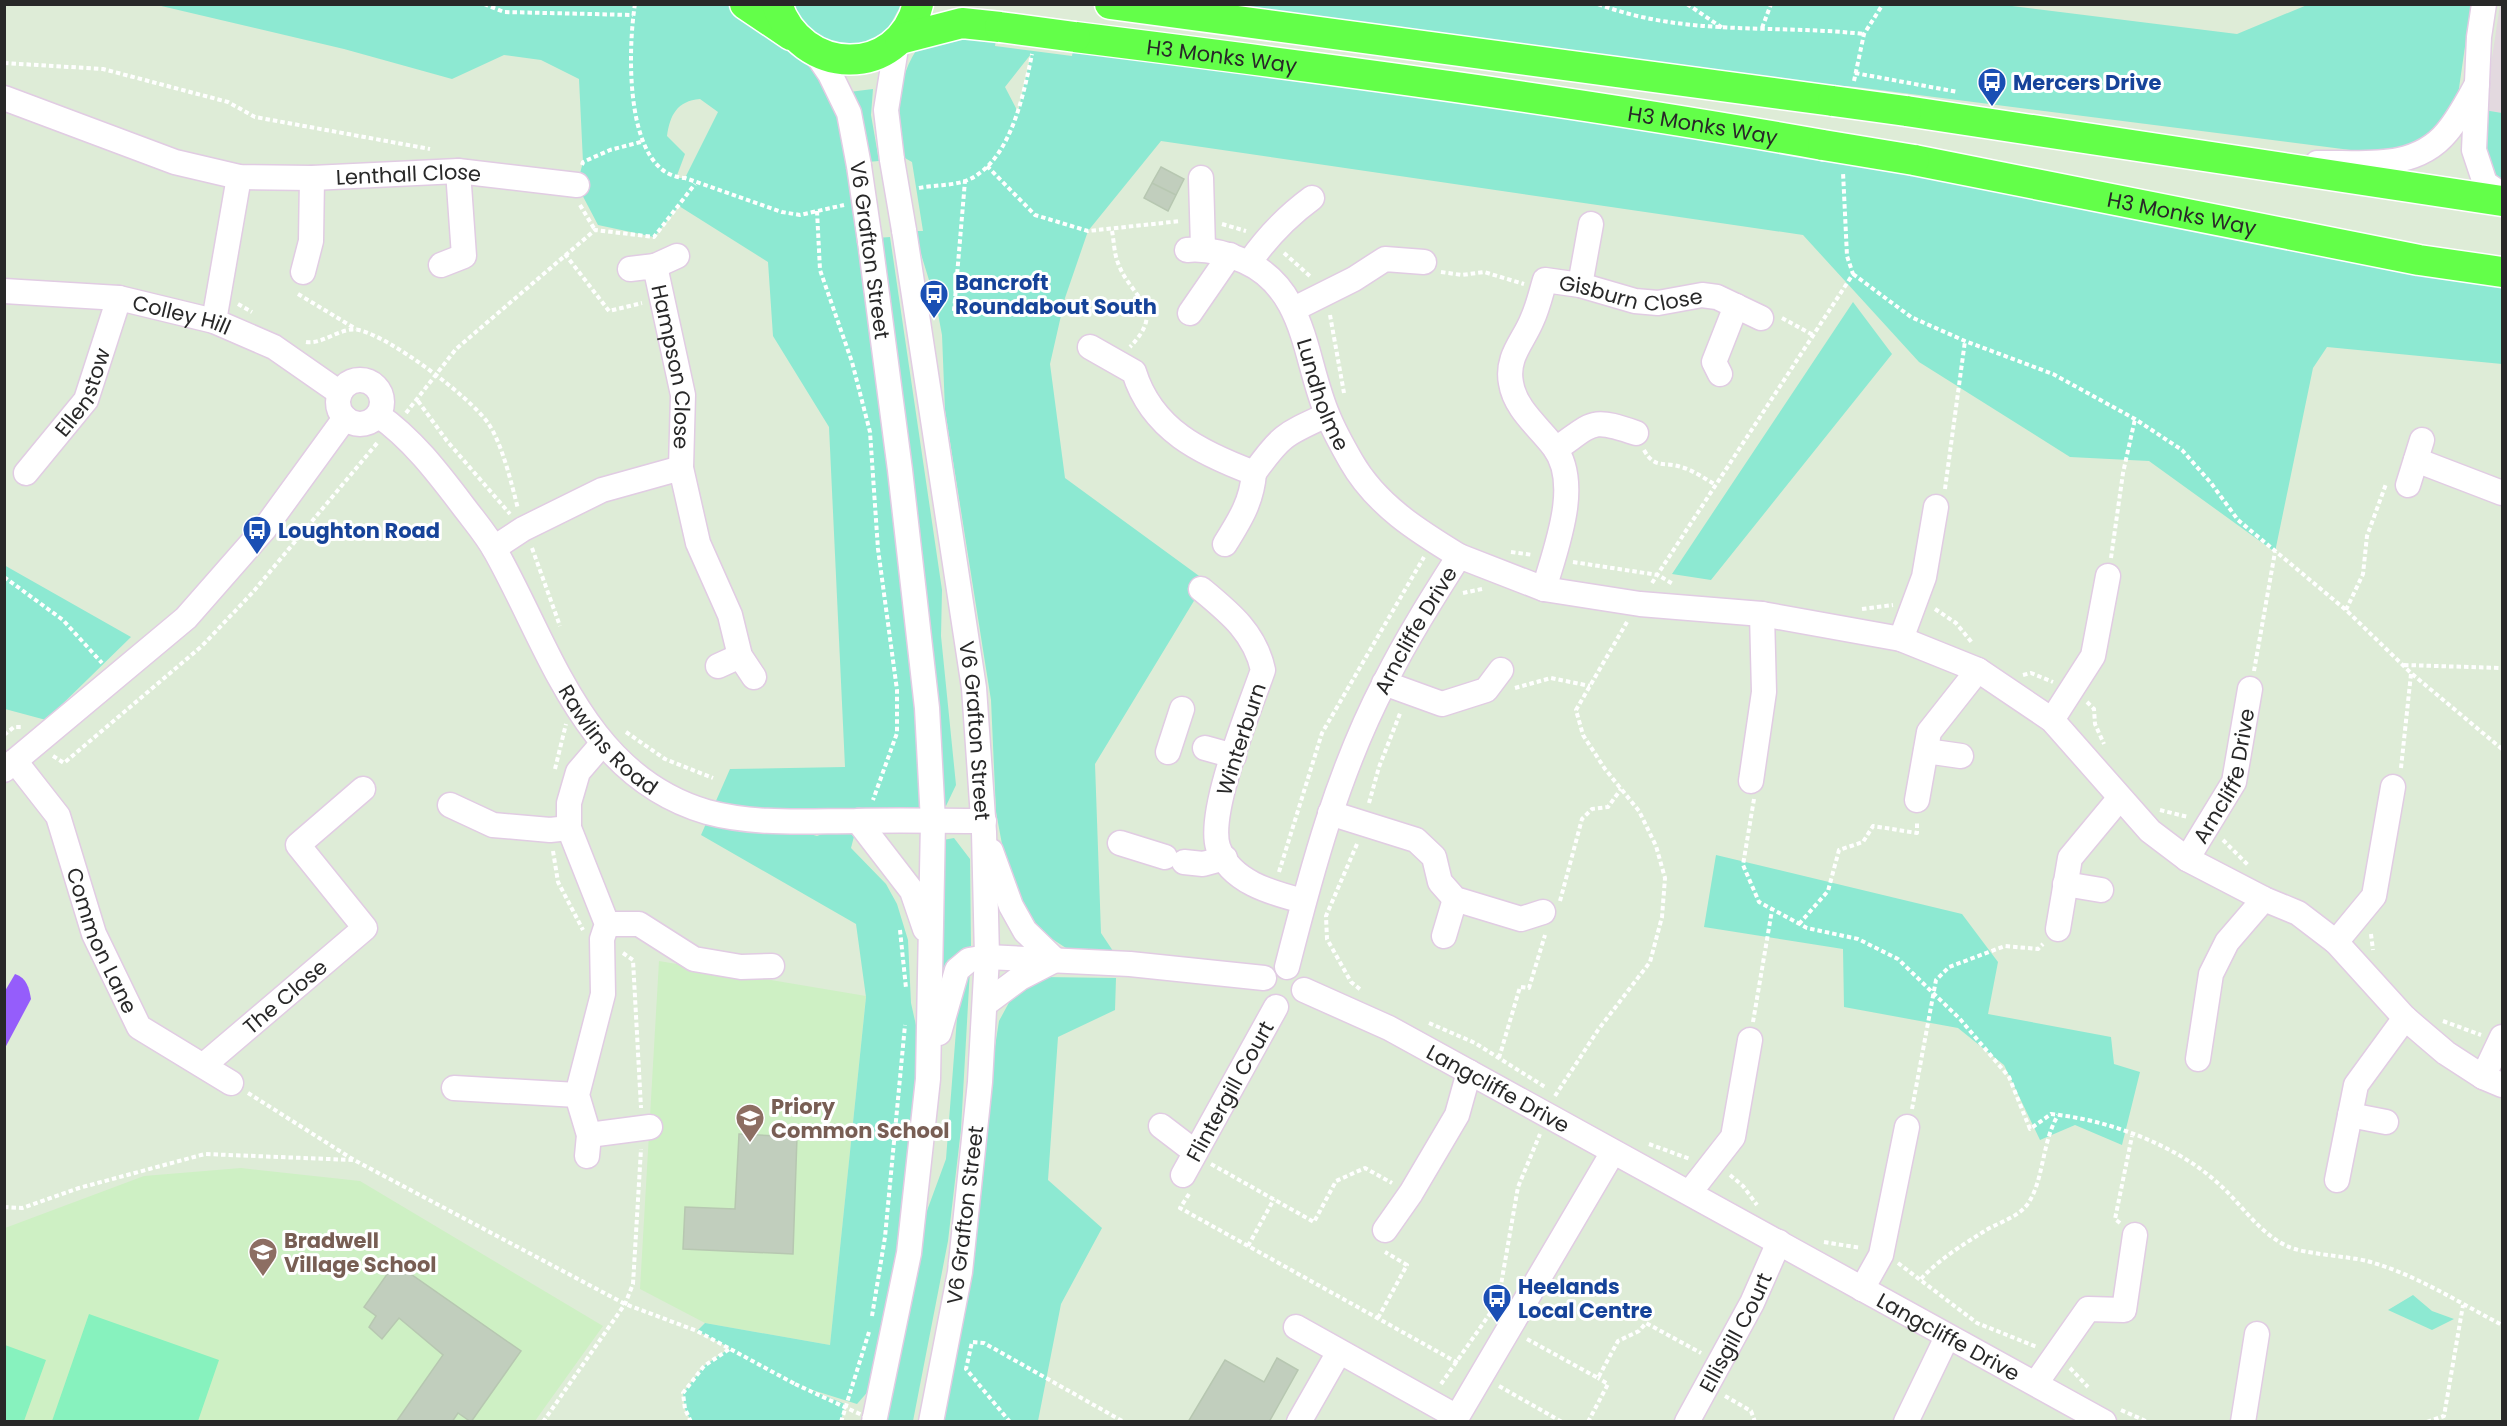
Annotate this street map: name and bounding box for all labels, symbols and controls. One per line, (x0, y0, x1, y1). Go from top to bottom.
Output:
street label: H3 Monks Way (1145, 32, 1299, 80)
bus stop icon: Mercers Drive (1976, 66, 2008, 108)
place label: Mercers Drive (2013, 68, 2162, 97)
street label: H3 Monks Way (1626, 98, 1780, 151)
street label: Lenthall Close (335, 157, 483, 191)
street label: V6 Grafton Street (843, 159, 897, 341)
street label: H3 Monks Way (2105, 184, 2259, 242)
place label: Bancroft Roundabout South (955, 268, 1157, 321)
street label: Gisburn Close (1557, 268, 1705, 318)
bus stop icon: Bancroft Roundabout South (918, 278, 950, 320)
street label: Hampson Close (645, 282, 698, 450)
street label: Colley Hill (130, 287, 236, 341)
street label: Lundholme (1290, 335, 1357, 456)
street label: Ellenstow (48, 344, 116, 442)
bus stop icon: Loughton Road (241, 514, 273, 556)
place label: Loughton Road (278, 516, 440, 545)
street label: Arncliffe Drive (1367, 560, 1464, 699)
street label: V6 Grafton Street (953, 639, 998, 821)
street label: Rawlins Road (552, 679, 664, 801)
street label: Winterburn (1209, 679, 1273, 799)
street label: Arncliffe Drive (2186, 706, 2261, 849)
street label: Common Lane (60, 864, 145, 1018)
street label: The Close (236, 952, 333, 1041)
street label: Flintergill Court (1179, 1015, 1280, 1167)
street label: Langcliffe Drive (1422, 1037, 1575, 1139)
place label: Priory Common School (771, 1092, 950, 1145)
school or university icon: Priory Common School (734, 1102, 766, 1144)
street label: V6 Grafton Street (940, 1124, 990, 1306)
place label: Bradwell Village School (284, 1226, 437, 1279)
school or university icon: Bradwell Village School (247, 1236, 279, 1278)
street label: Ellisgill Court (1692, 1268, 1778, 1397)
place label: Heelands Local Centre (1518, 1272, 1653, 1325)
bus stop icon: Heelands Local Centre (1481, 1282, 1513, 1324)
street label: Langcliffe Drive (1872, 1285, 2025, 1387)

